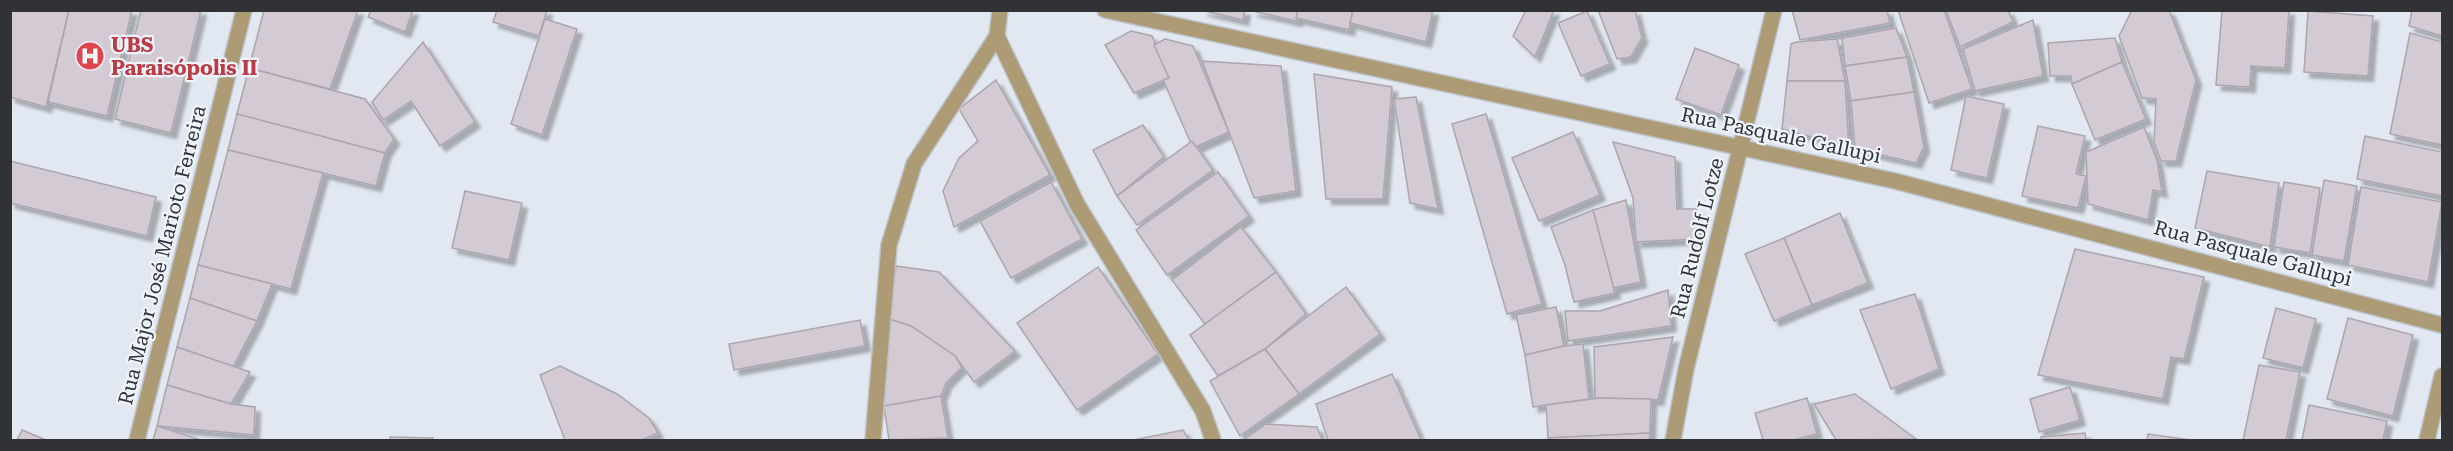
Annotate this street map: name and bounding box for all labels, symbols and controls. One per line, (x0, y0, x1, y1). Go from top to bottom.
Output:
place label: UBS Paraisópolis II (111, 33, 258, 80)
hospital icon: UBS Paraisópolis II (74, 40, 106, 72)
street label: Rua Pasquale Gallupi (1679, 102, 1883, 168)
street label: Rua Major José Marioto Ferreira (113, 103, 211, 407)
street label: Rua Rudolf Lotze (1665, 155, 1729, 321)
street label: Rua Pasquale Gallupi (2152, 215, 2354, 291)

